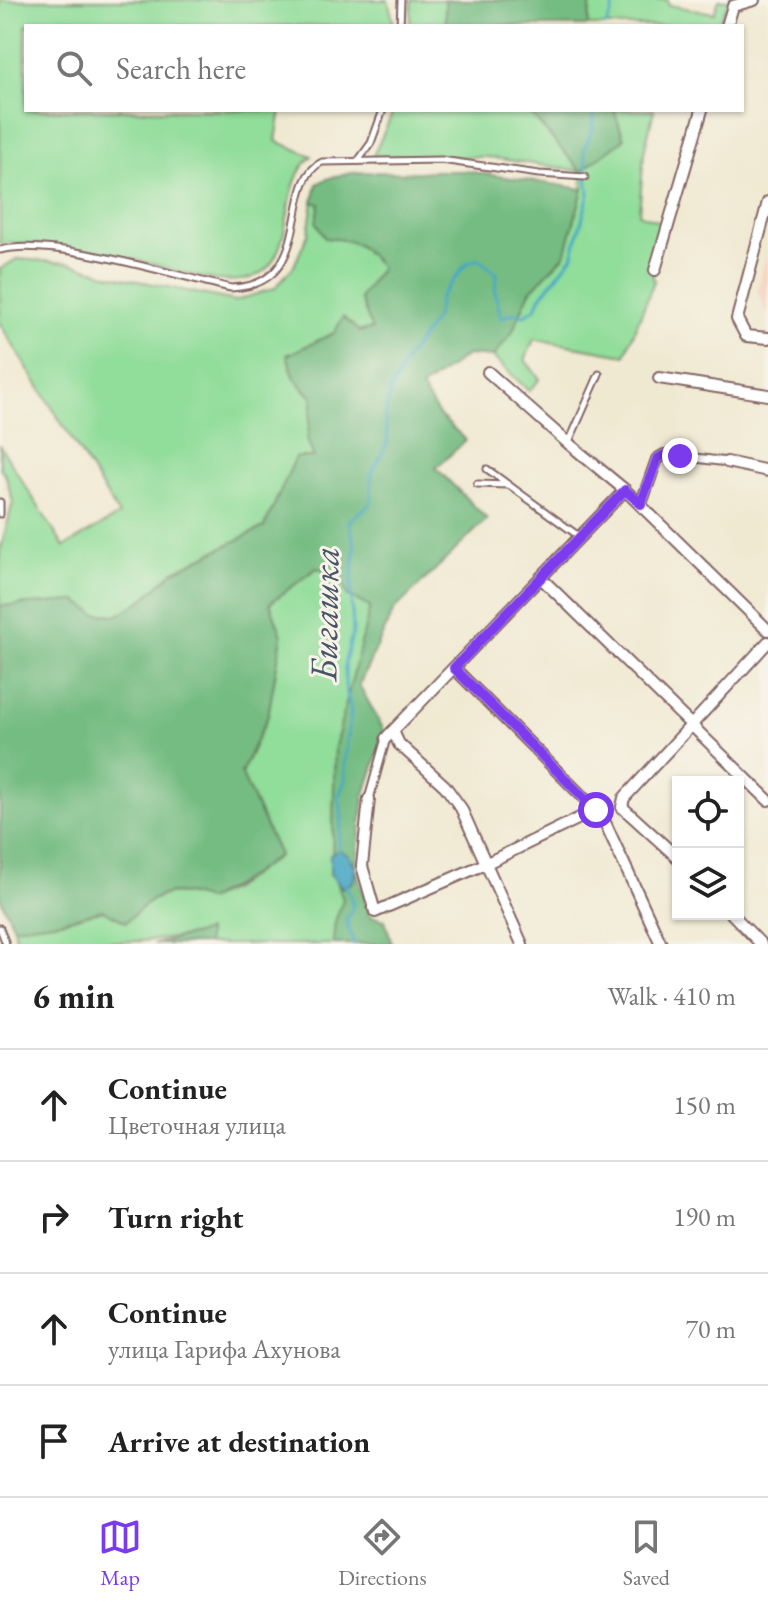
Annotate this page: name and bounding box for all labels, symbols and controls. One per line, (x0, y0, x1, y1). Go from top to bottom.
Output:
search box (24, 24, 744, 112)
icon: search (52, 46, 96, 90)
text: Search here (116, 49, 246, 88)
route end (662, 438, 698, 474)
water label: Бигашка (298, 546, 350, 683)
map controls (672, 776, 744, 920)
button: locate (672, 776, 744, 848)
route start (578, 792, 614, 828)
button: layers (672, 848, 744, 920)
text: 6 min (32, 974, 115, 1018)
text: Walk · 410 m (608, 979, 736, 1013)
text: Continue (108, 1069, 227, 1108)
icon: ahead (32, 1083, 76, 1127)
text: 150 m (673, 1088, 736, 1122)
text: Цветочная улица (108, 1108, 286, 1142)
icon: right (32, 1195, 76, 1239)
text: Turn right (108, 1198, 244, 1237)
text: 190 m (673, 1200, 736, 1234)
text: Continue (108, 1293, 227, 1332)
icon: ahead (32, 1307, 76, 1351)
text: 70 m (686, 1312, 736, 1346)
text: улица Гарифа Ахунова (108, 1332, 341, 1366)
icon: arrive (32, 1419, 76, 1463)
text: Arrive at destination (108, 1422, 370, 1461)
tab: Map (98, 1515, 142, 1592)
tab: Directions (338, 1515, 427, 1592)
tab: Saved (623, 1515, 670, 1592)

